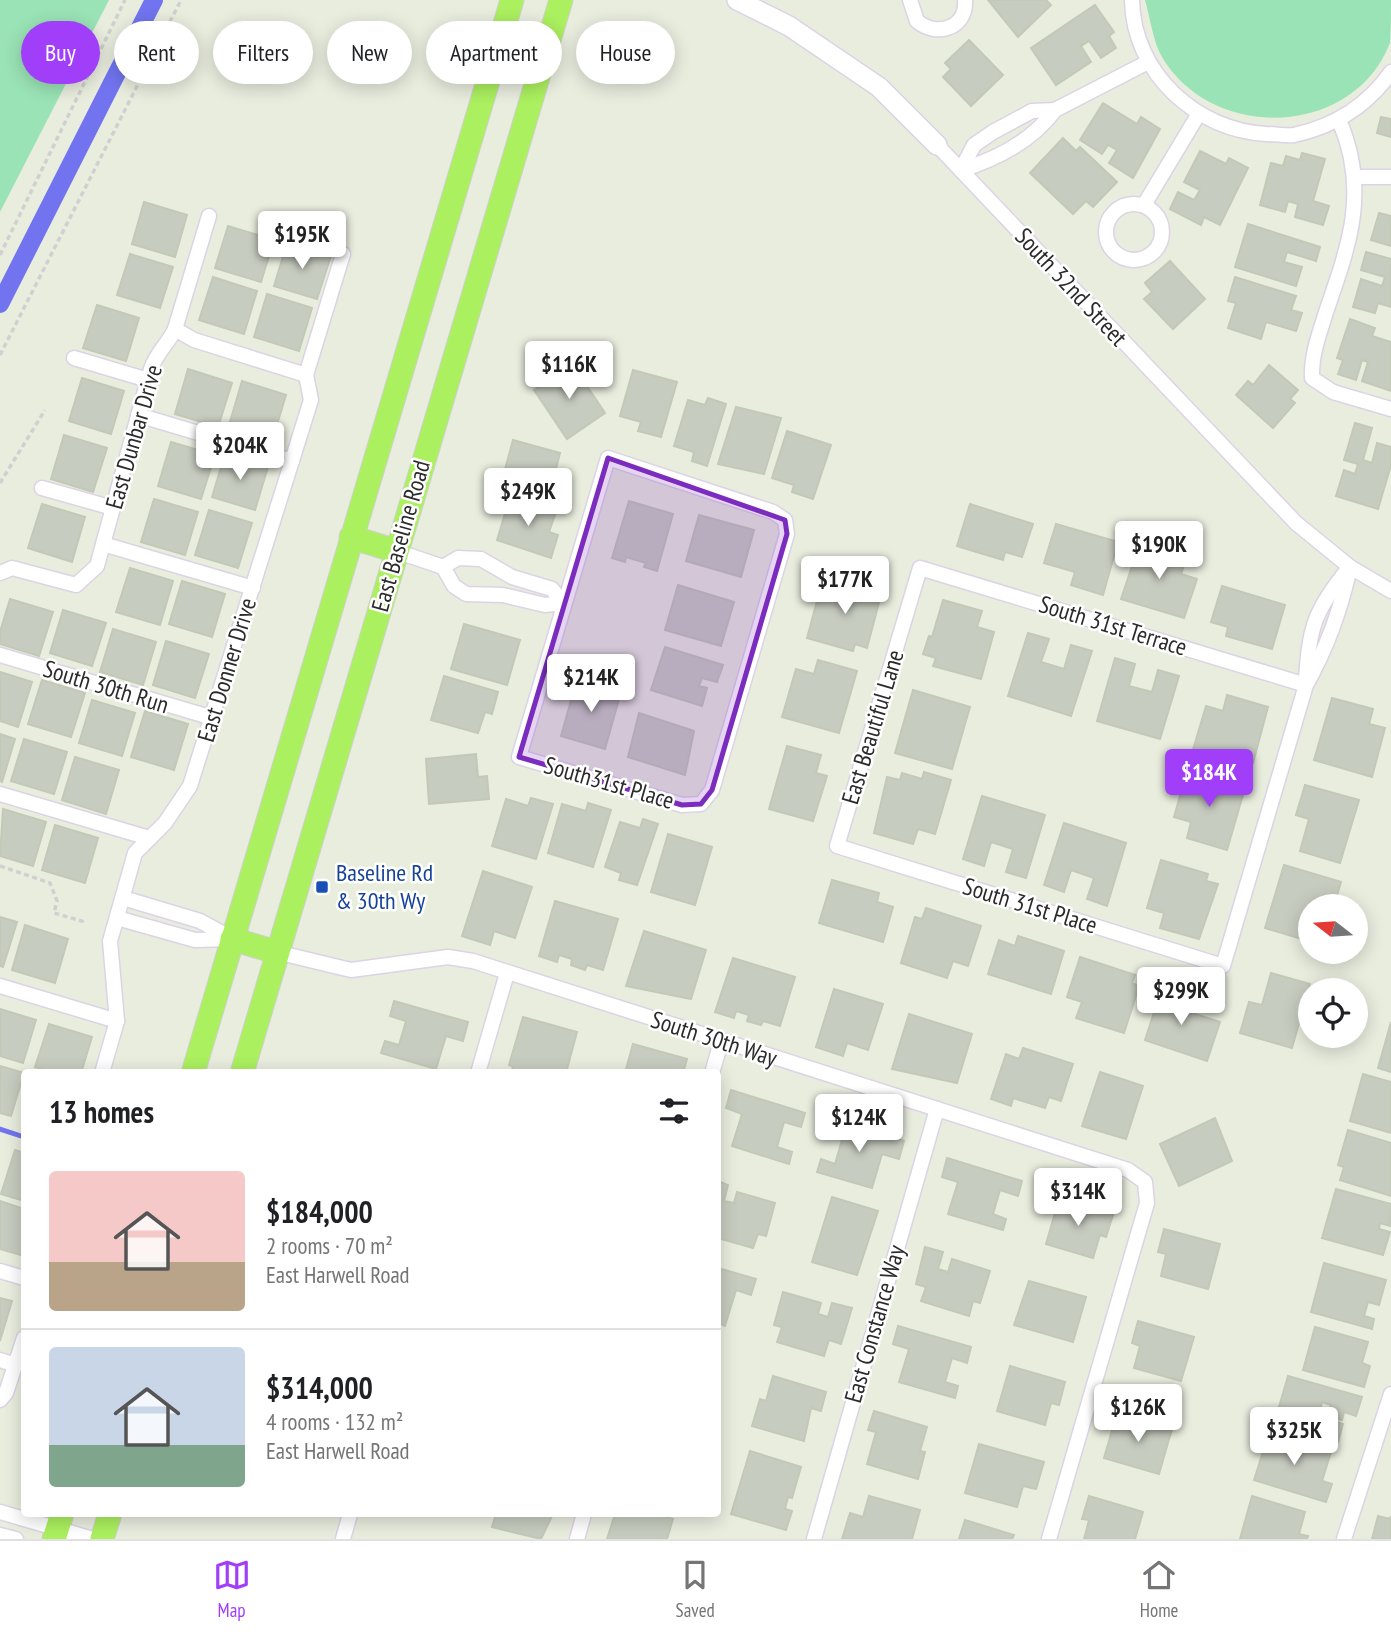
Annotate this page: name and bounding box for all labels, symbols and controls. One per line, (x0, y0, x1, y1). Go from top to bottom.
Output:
chip: Buy (21, 21, 100, 84)
chip: Rent (114, 21, 199, 84)
chip: Filters (213, 21, 313, 84)
chip: New (327, 21, 412, 84)
chip: Apartment (426, 21, 562, 84)
chip: House (576, 21, 675, 84)
pin: $195K (253, 212, 351, 271)
text: $195K (274, 219, 330, 248)
street label: South 32nd Street (1009, 221, 1134, 353)
pin: $116K (520, 342, 618, 401)
text: $116K (541, 349, 597, 378)
street label: East Dunbar Drive (98, 361, 169, 513)
pin: $204K (191, 422, 289, 482)
text: $204K (212, 430, 268, 459)
street label: East Baseline Road (364, 457, 437, 615)
pin: $249K (479, 468, 577, 528)
text: $249K (500, 476, 556, 505)
pin: $190K (1110, 522, 1208, 581)
text: $190K (1131, 529, 1187, 558)
pin: $177K (796, 556, 894, 616)
text: $177K (817, 564, 873, 593)
street label: South 31st Terrace (1035, 588, 1191, 663)
street label: East Donner Drive (190, 594, 263, 746)
street label: East Beautiful Lane (834, 646, 911, 808)
street label: South 30th Run (40, 653, 173, 720)
pin: $214K (542, 654, 640, 714)
text: $214K (563, 662, 619, 691)
street label: South31st Place (541, 749, 678, 816)
pin: $184K (1160, 750, 1258, 809)
text: $184K (1181, 757, 1237, 786)
place label: Baseline Rd & 30th Wy (336, 857, 433, 916)
street label: South 31st Place (959, 870, 1101, 941)
marker: Baseline Rd & 30th Wy (314, 879, 330, 895)
north arrow (1298, 894, 1368, 964)
map controls (1298, 894, 1368, 1048)
pin: $299K (1132, 968, 1230, 1027)
text: $299K (1153, 975, 1209, 1004)
button: locate (1298, 978, 1368, 1048)
street label: South 30th Way (647, 1004, 781, 1073)
text: 13 homes (49, 1092, 154, 1131)
icon: filters (655, 1092, 693, 1130)
pin: $124K (810, 1094, 908, 1154)
text: $124K (831, 1102, 887, 1131)
pin: $314K (1029, 1168, 1127, 1228)
text: $314K (1050, 1176, 1106, 1205)
text: $184,000 (266, 1192, 373, 1231)
icon: home (105, 1199, 189, 1283)
text: 2 rooms · 70 m² (266, 1231, 393, 1260)
street label: East Constance Way (837, 1242, 912, 1406)
text: East Harwell Road (266, 1260, 410, 1289)
text: $314,000 (266, 1368, 373, 1407)
icon: home (105, 1375, 189, 1459)
pin: $126K (1089, 1384, 1187, 1444)
text: $126K (1110, 1392, 1166, 1421)
text: 4 rooms · 132 m² (266, 1407, 403, 1436)
pin: $325K (1245, 1408, 1343, 1467)
text: $325K (1266, 1415, 1322, 1444)
text: East Harwell Road (266, 1436, 410, 1465)
tab: Map (213, 1556, 251, 1622)
tab: Saved (676, 1556, 715, 1622)
tab: Home (1140, 1556, 1178, 1622)

